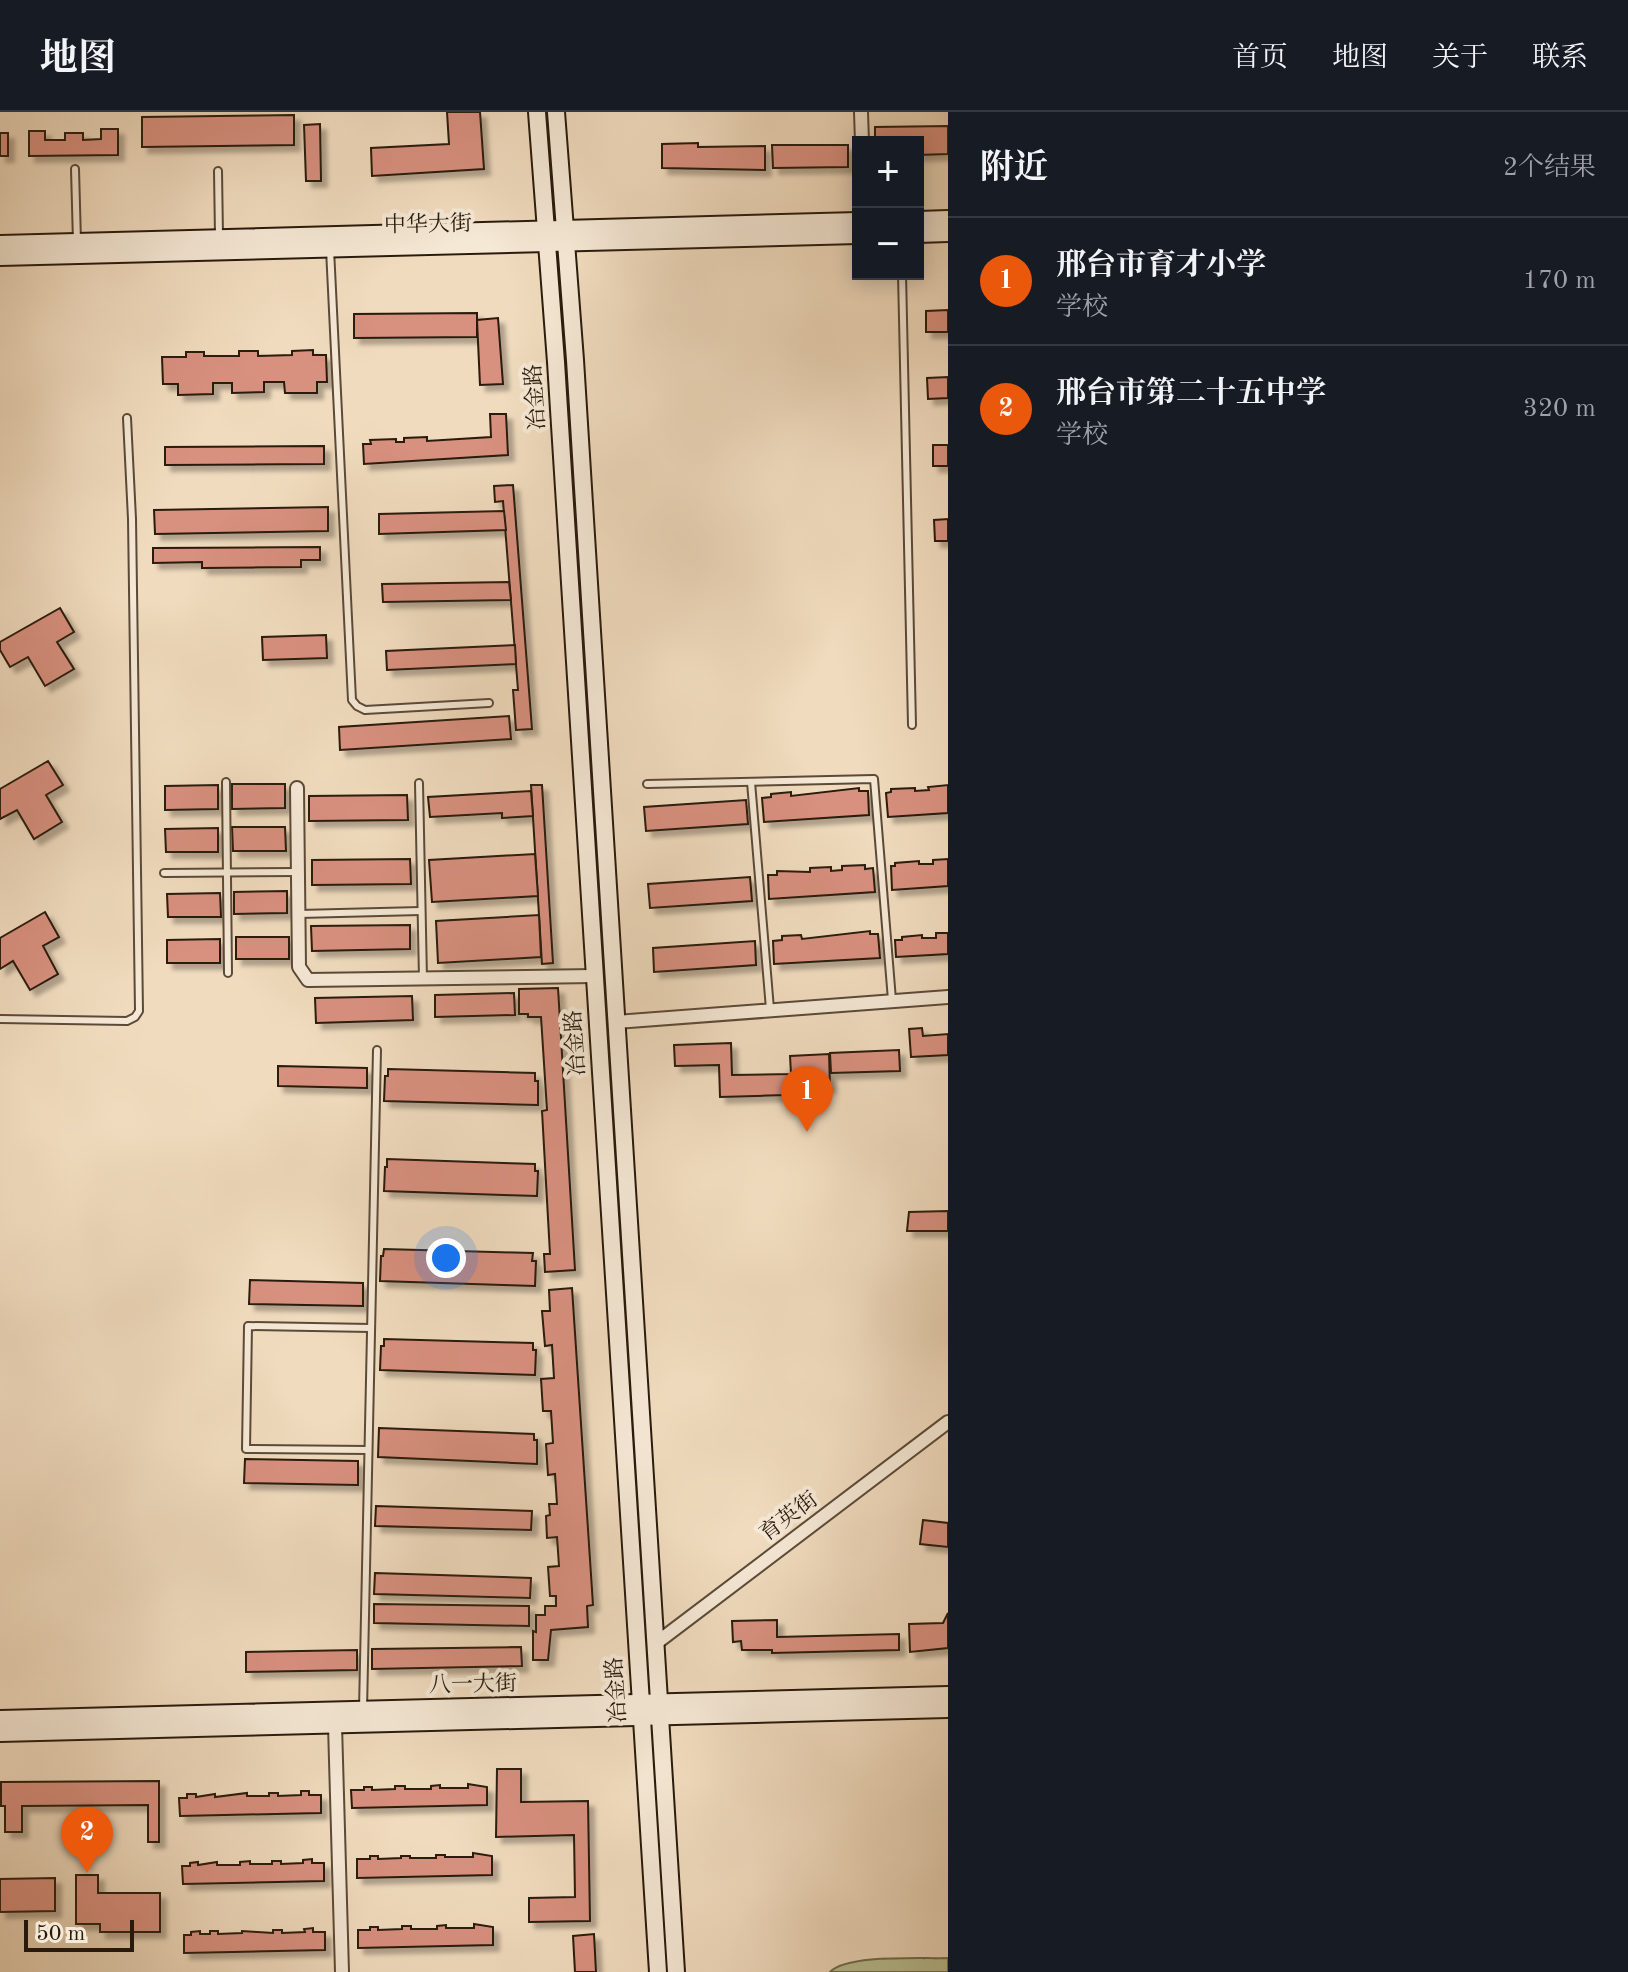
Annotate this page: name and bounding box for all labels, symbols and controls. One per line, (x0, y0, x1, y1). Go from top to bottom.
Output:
text: 地图 (40, 41, 116, 79)
text: 首页 (1232, 45, 1288, 73)
text: 地图 (1332, 45, 1388, 73)
text: 关于 (1432, 45, 1488, 73)
text: 联系 (1532, 45, 1588, 73)
map controls (852, 136, 924, 280)
button: + (852, 136, 924, 208)
text: 附近 (980, 152, 1048, 186)
text: 2个结果 (1503, 155, 1596, 181)
button: − (852, 208, 924, 280)
street label: 中华大街 (384, 211, 472, 237)
text: 邢台市育才小学 (1056, 251, 1266, 281)
text: 1 (998, 268, 1014, 294)
text: 170 m (1523, 268, 1596, 294)
text: 学校 (1056, 295, 1108, 321)
street label: 冶金路 (521, 363, 549, 431)
text: 邢台市第二十五中学 (1056, 379, 1326, 409)
text: 2 (998, 396, 1014, 422)
text: 320 m (1523, 396, 1596, 422)
text: 学校 (1056, 423, 1108, 449)
street label: 冶金路 (561, 1009, 589, 1077)
pin: 1 (781, 1066, 833, 1132)
your location (426, 1238, 466, 1278)
street label: 育英街 (755, 1487, 822, 1546)
street label: 冶金路 (602, 1656, 630, 1724)
street label: 八一大街 (429, 1671, 517, 1697)
pin: 2 (61, 1807, 113, 1873)
scale bar (24, 1916, 134, 1952)
text: 50 m (36, 1923, 85, 1945)

